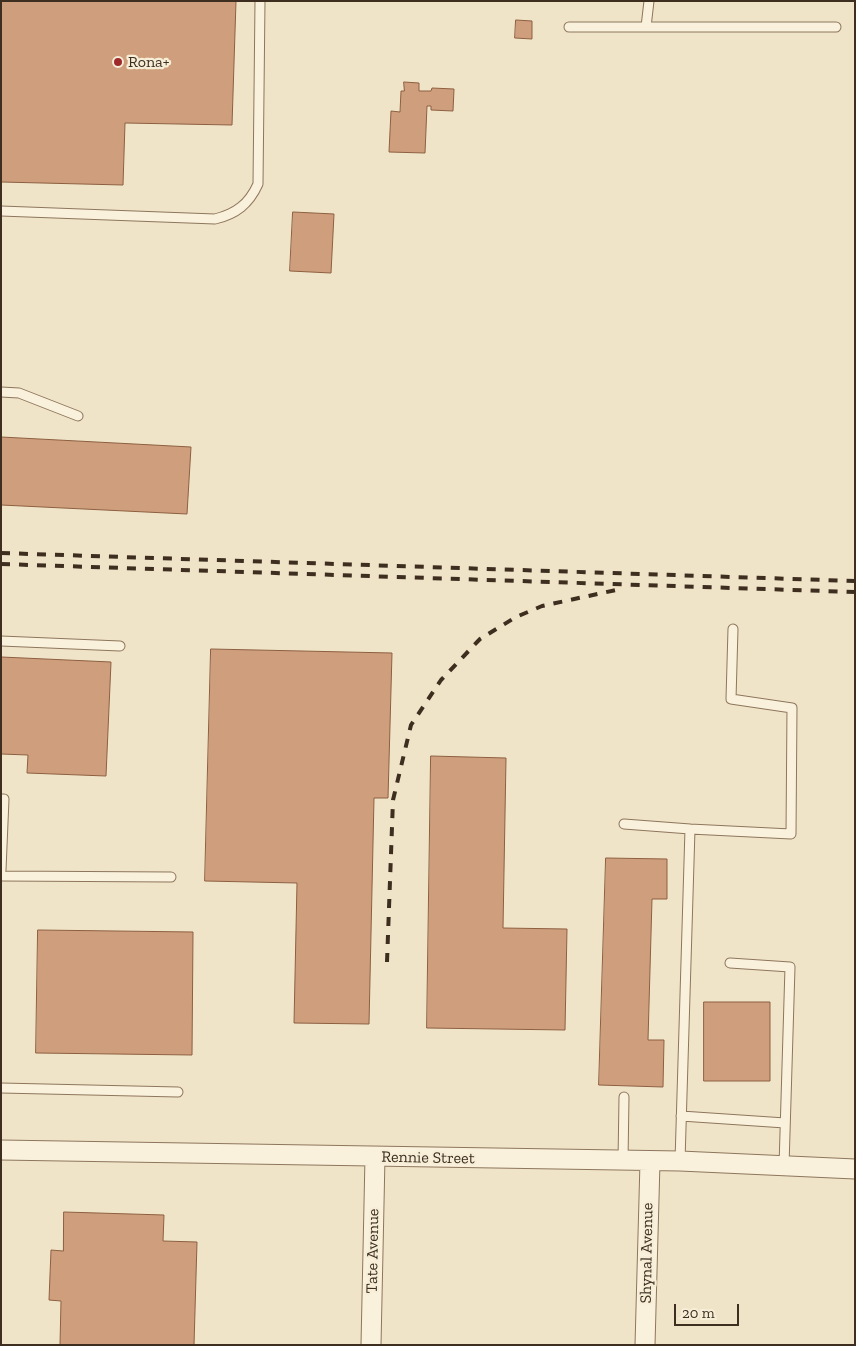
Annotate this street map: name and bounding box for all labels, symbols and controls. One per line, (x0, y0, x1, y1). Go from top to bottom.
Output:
place label: Rona+ (128, 52, 170, 72)
marker: Rona+ (112, 56, 124, 68)
street label: Rennie Street (381, 1148, 475, 1168)
street label: Shynal Avenue (637, 1202, 657, 1304)
street label: Tate Avenue (363, 1208, 383, 1294)
scale bar (676, 1294, 741, 1326)
text: 20 m (682, 1304, 715, 1322)

